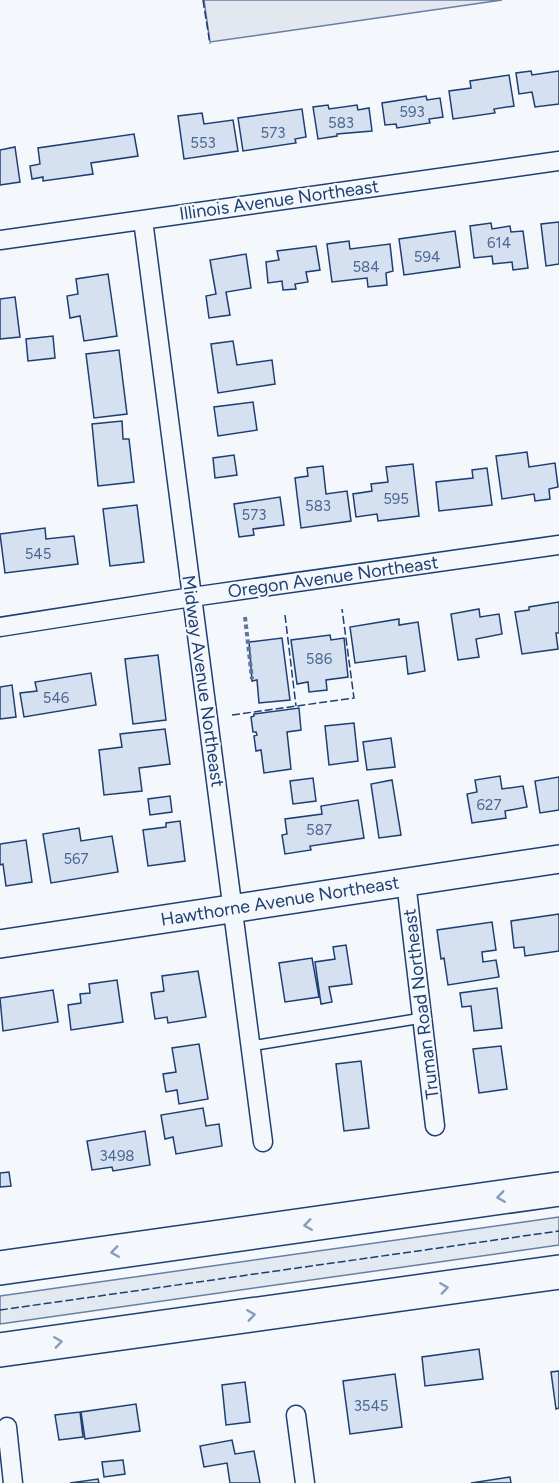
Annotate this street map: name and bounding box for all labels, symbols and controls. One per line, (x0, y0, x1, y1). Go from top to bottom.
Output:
house number: 593 (399, 103, 425, 121)
house number: 583 (328, 114, 354, 132)
house number: 573 (261, 124, 285, 142)
house number: 553 (190, 134, 216, 152)
street label: Illinois Avenue Northeast (178, 175, 380, 225)
house number: 614 (487, 234, 511, 252)
house number: 594 (414, 248, 440, 266)
house number: 584 (352, 258, 380, 276)
house number: 595 (383, 490, 409, 508)
house number: 583 (305, 497, 331, 515)
house number: 573 (242, 506, 266, 524)
house number: 545 (25, 545, 51, 563)
street label: Oregon Avenue Northeast (226, 551, 440, 603)
street label: Midway Avenue Northeast (177, 574, 229, 788)
house number: 586 (306, 650, 333, 668)
house number: 546 (43, 689, 70, 707)
house number: 627 (477, 796, 501, 814)
house number: 587 (306, 821, 332, 839)
house number: 567 (63, 850, 89, 868)
street label: Hawthorne Avenue Northeast (159, 871, 401, 931)
street label: Truman Road Northeast (398, 907, 444, 1100)
house number: 3498 (99, 1147, 135, 1165)
one-way arrow (496, 1191, 506, 1203)
one-way arrow (303, 1218, 313, 1230)
one-way arrow (110, 1245, 119, 1258)
one-way arrow (440, 1283, 449, 1295)
one-way arrow (247, 1310, 256, 1322)
one-way arrow (53, 1336, 63, 1348)
house number: 3545 (354, 1397, 388, 1415)

